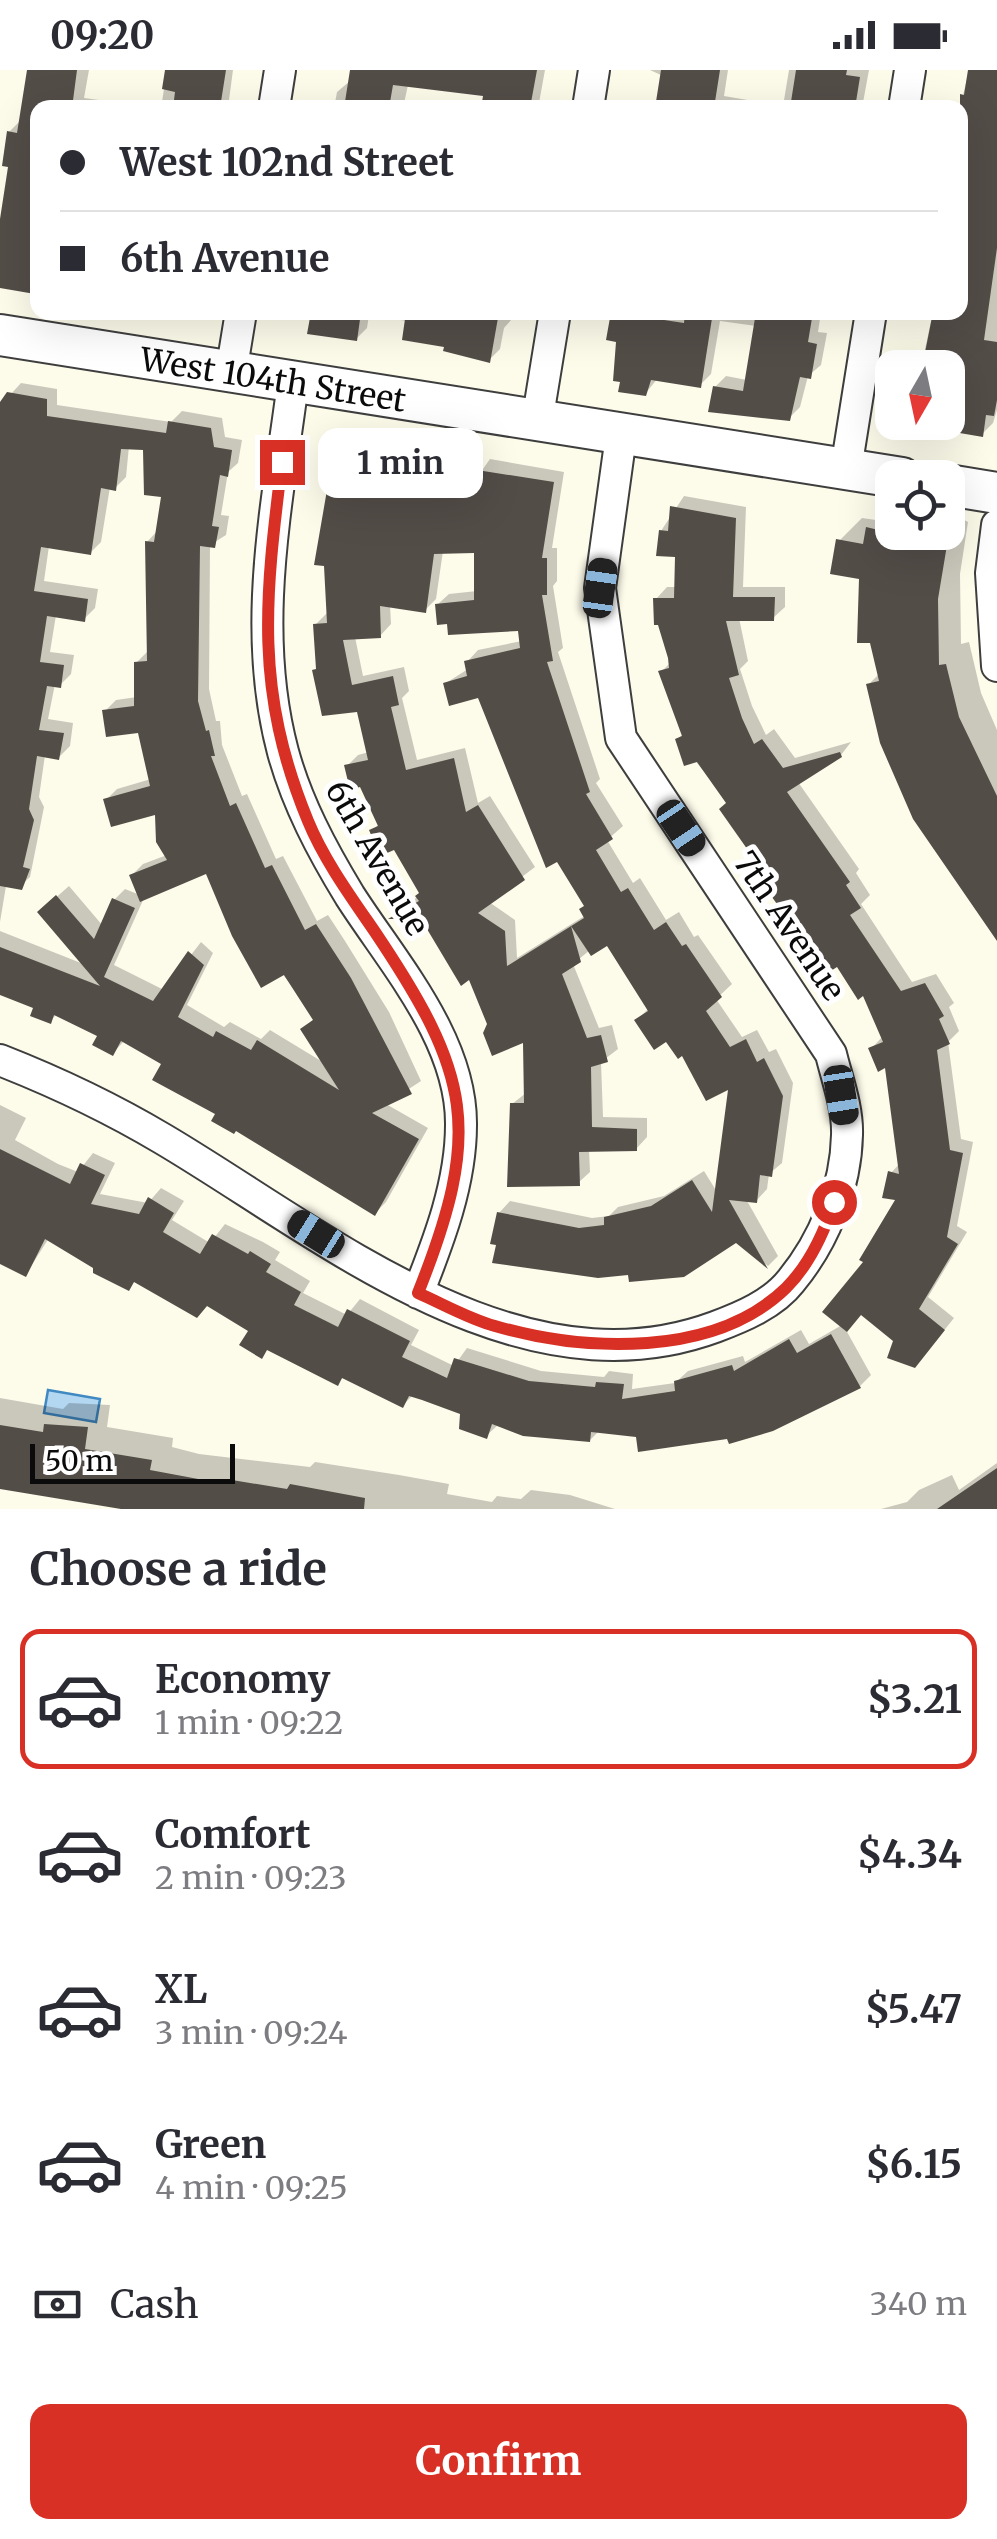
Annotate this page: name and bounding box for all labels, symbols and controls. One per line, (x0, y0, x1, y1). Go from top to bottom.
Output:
text: 09:20 (50, 12, 154, 59)
text: West 102nd Street (120, 139, 454, 186)
text: 6th Avenue (120, 235, 330, 282)
street label: West 104th Street (136, 339, 409, 421)
north arrow (875, 350, 965, 440)
map controls (875, 350, 965, 550)
callout: 1 min (317, 427, 482, 497)
route end (260, 440, 305, 485)
text: 1 min (357, 443, 444, 483)
button: locate (875, 460, 965, 550)
car (581, 556, 619, 620)
street label: 6th Avenue (317, 773, 437, 943)
car (652, 795, 710, 861)
street label: 7th Avenue (725, 844, 853, 1008)
car (821, 1063, 861, 1127)
route start (812, 1180, 857, 1225)
car (283, 1205, 349, 1263)
scale bar (30, 1439, 235, 1484)
text: 50 m (45, 1443, 113, 1479)
text: Choose a ride (30, 1541, 327, 1597)
icon: car (35, 1654, 125, 1744)
text: Economy (155, 1656, 330, 1703)
text: $3.21 (867, 1676, 962, 1723)
text: 1 min · 09:22 (155, 1703, 343, 1743)
icon: car (35, 1809, 125, 1899)
text: Comfort (155, 1811, 311, 1858)
text: $4.34 (857, 1831, 962, 1878)
text: 2 min · 09:23 (155, 1858, 347, 1898)
icon: car (35, 1964, 125, 2054)
text: XL (155, 1966, 207, 2013)
text: $5.47 (865, 1986, 962, 2033)
text: 3 min · 09:24 (155, 2013, 347, 2053)
icon: car (35, 2119, 125, 2209)
text: Green (155, 2121, 266, 2168)
text: $6.15 (865, 2141, 962, 2188)
text: 4 min · 09:25 (155, 2168, 348, 2208)
icon: cash (30, 2277, 85, 2332)
text: Cash (110, 2281, 199, 2328)
text: 340 m (870, 2284, 967, 2324)
button: Confirm (30, 2404, 967, 2519)

